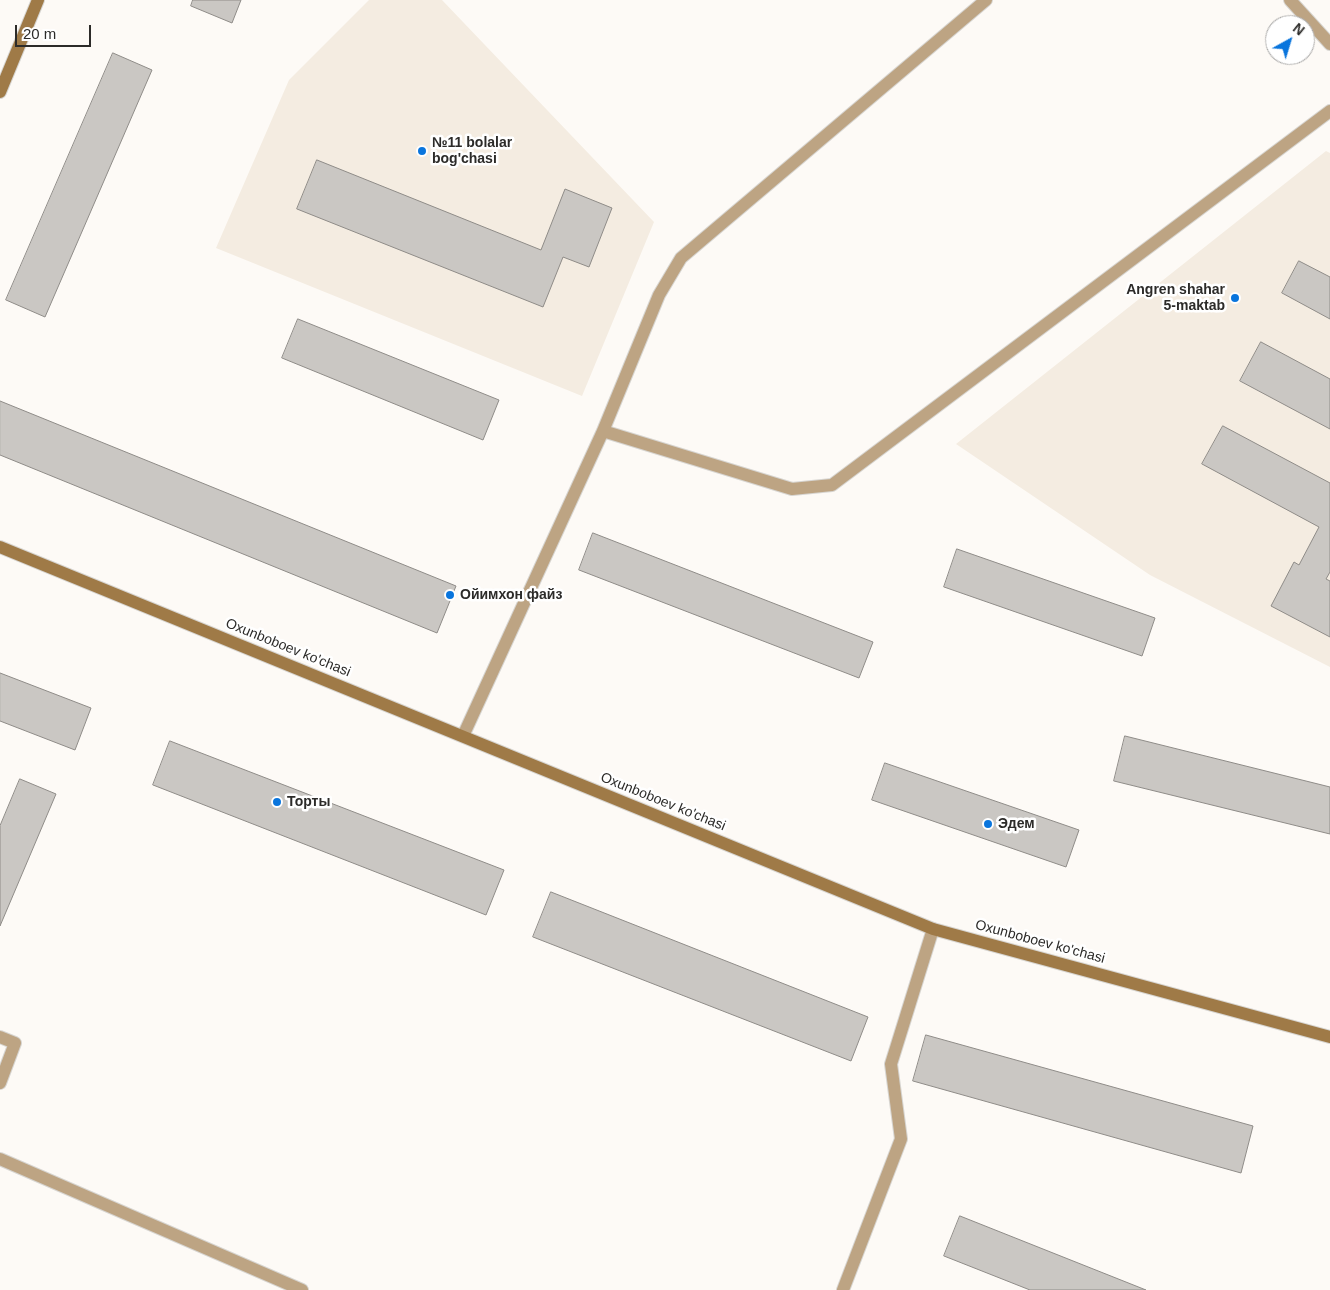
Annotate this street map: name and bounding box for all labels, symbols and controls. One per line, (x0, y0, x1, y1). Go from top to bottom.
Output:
scale bar (18, 15, 94, 47)
north arrow (1265, 15, 1315, 65)
text: N (1290, 20, 1308, 39)
text: 20 m (23, 25, 56, 42)
place label: №11 bolalar bog'chasi (432, 135, 512, 168)
marker: №11 bolalar bog'chasi (416, 145, 428, 157)
place label: Angren shahar 5-maktab (1126, 282, 1225, 314)
marker: Angren shahar 5-maktab (1229, 292, 1241, 304)
place label: Ойимхон файз (460, 587, 562, 603)
marker: Ойимхон файз (444, 589, 456, 601)
street label: Oxunboboev ko'chasi (223, 615, 353, 681)
street label: Oxunboboev ko'chasi (598, 769, 728, 835)
place label: Торты (287, 794, 330, 810)
marker: Торты (271, 796, 283, 808)
place label: Эдем (998, 816, 1035, 832)
marker: Эдем (982, 818, 994, 830)
street label: Oxunboboev ko'chasi (973, 917, 1107, 967)

